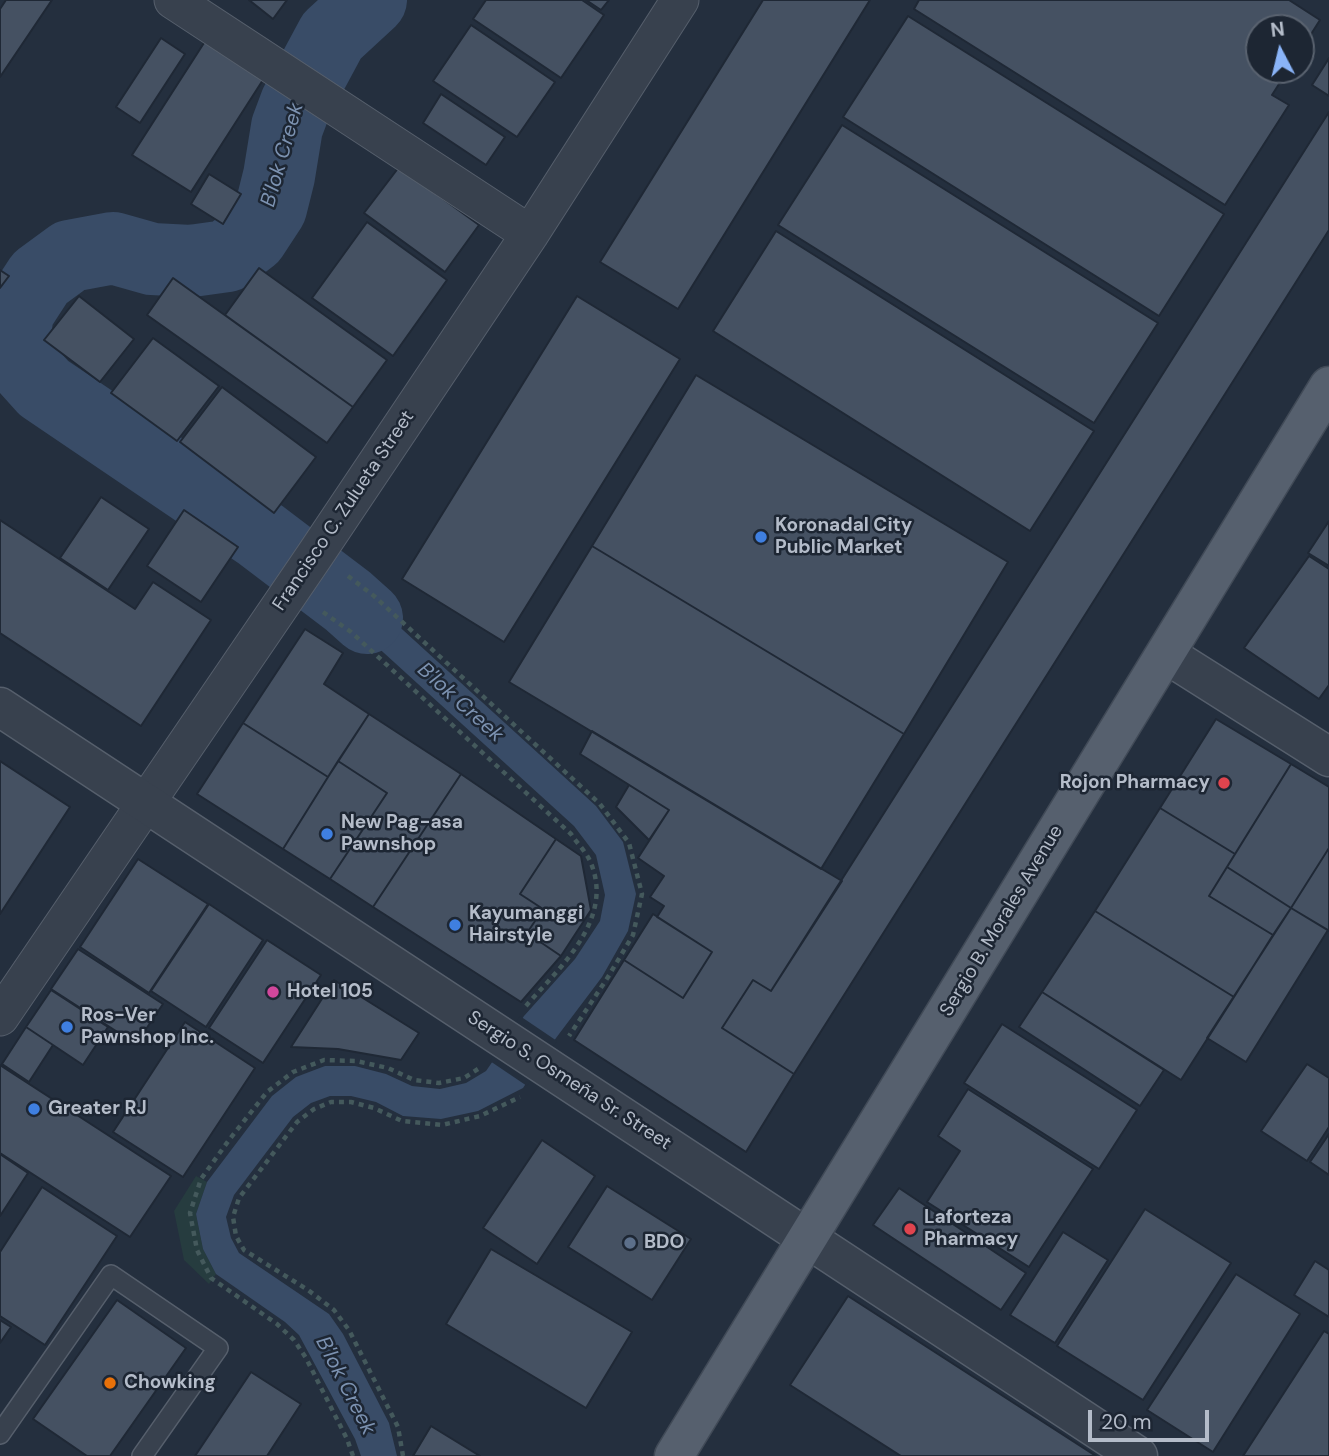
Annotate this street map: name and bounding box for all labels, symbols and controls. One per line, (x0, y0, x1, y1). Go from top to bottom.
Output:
north arrow (1245, 14, 1315, 84)
text: N (1269, 16, 1286, 43)
water label: B'lok Creek (256, 100, 310, 210)
street label: Francisco C. Zulueta Street (268, 407, 420, 615)
place label: Koronadal City Public Market (775, 515, 912, 559)
marker: Koronadal City Public Market (753, 529, 769, 545)
water label: B'lok Creek (412, 658, 508, 748)
place label: Rojon Pharmacy (1060, 772, 1210, 794)
marker: Rojon Pharmacy (1216, 775, 1232, 791)
place label: New Pag-asa Pawnshop (341, 812, 463, 856)
street label: Sergio B. Morales Avenue (936, 821, 1068, 1021)
marker: New Pag-asa Pawnshop (319, 826, 335, 842)
place label: Kayumanggi Hairstyle (469, 903, 583, 947)
marker: Kayumanggi Hairstyle (447, 917, 463, 933)
place label: Hotel 105 (287, 981, 373, 1003)
marker: Hotel 105 (265, 984, 281, 1000)
place label: Ros-Ver Pawnshop Inc. (81, 1005, 214, 1049)
street label: Sergio S. Osmeña Sr. Street (463, 1007, 675, 1155)
marker: Ros-Ver Pawnshop Inc. (59, 1019, 75, 1035)
place label: Greater RJ (48, 1098, 147, 1120)
marker: Greater RJ (26, 1101, 42, 1117)
place label: Laforteza Pharmacy (924, 1207, 1018, 1251)
marker: Laforteza Pharmacy (902, 1221, 918, 1237)
place label: BDO (644, 1232, 684, 1254)
marker: BDO (622, 1235, 638, 1251)
water label: B'lok Creek (309, 1332, 381, 1440)
place label: Chowking (124, 1372, 216, 1394)
marker: Chowking (102, 1375, 118, 1391)
scale bar (1091, 1396, 1212, 1440)
text: 20 m (1101, 1408, 1152, 1436)

